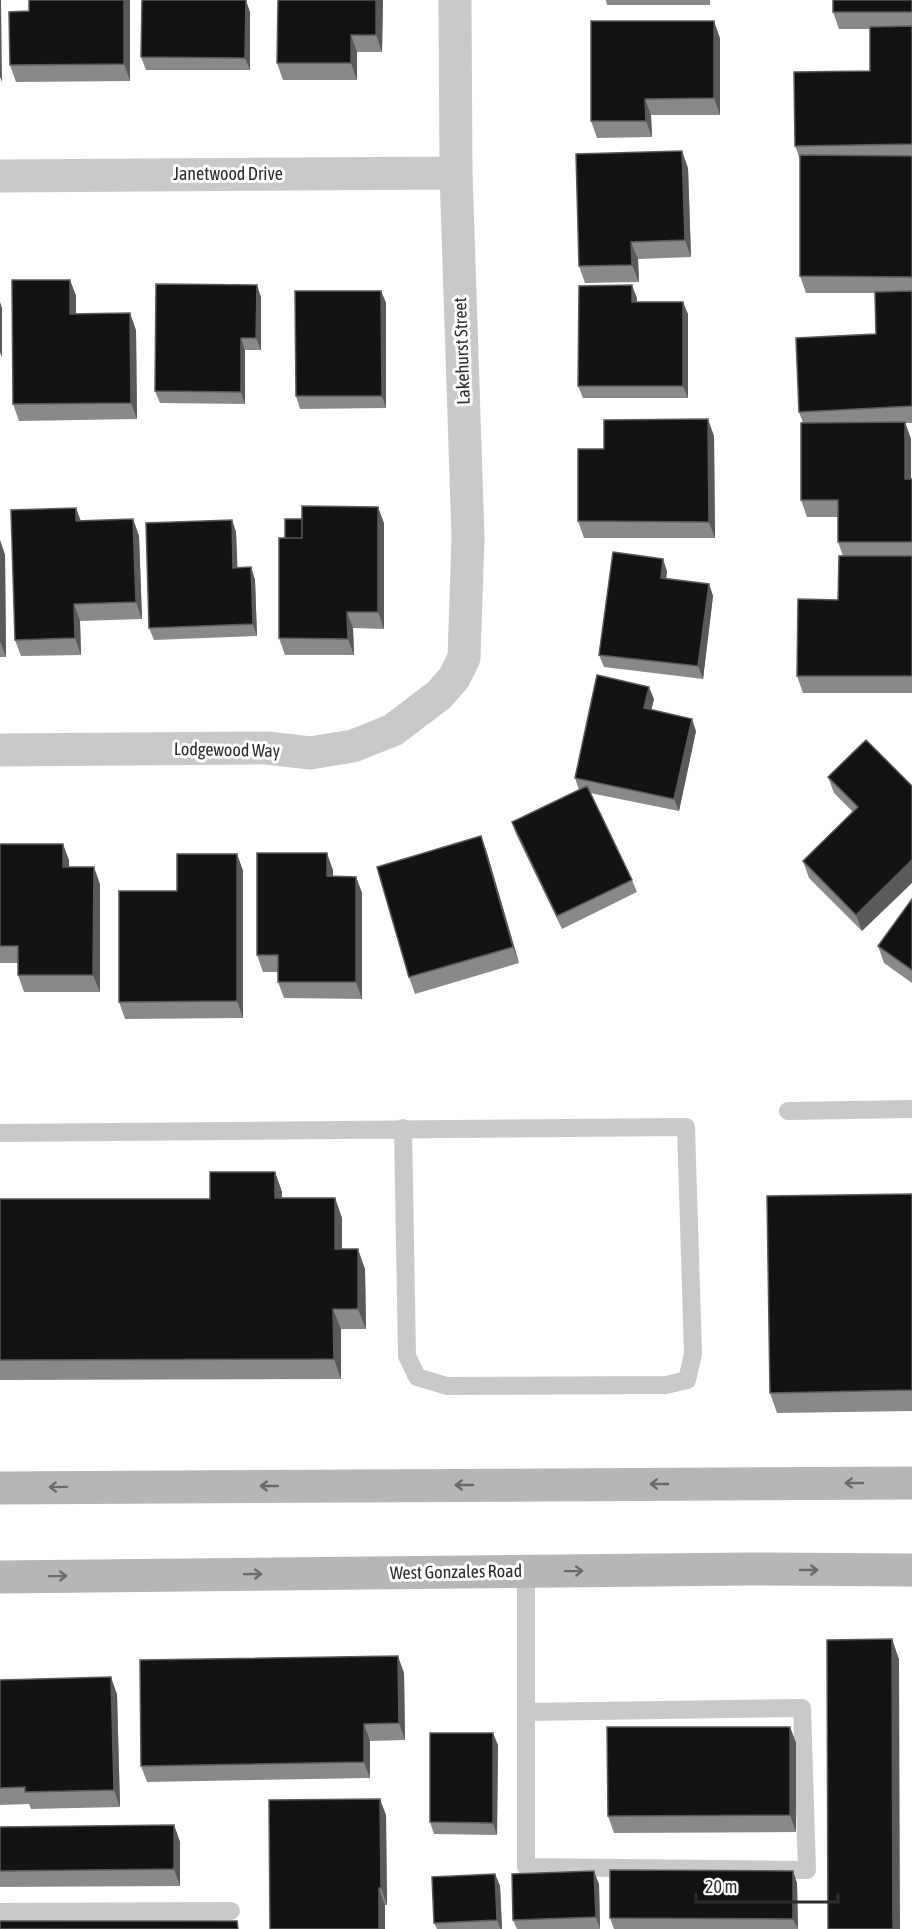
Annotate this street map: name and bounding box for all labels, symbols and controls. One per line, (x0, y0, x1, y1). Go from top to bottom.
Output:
street label: Janetwood Drive (173, 163, 283, 184)
street label: Lakehurst Street (449, 297, 474, 405)
street label: Lodgewood Way (174, 738, 280, 761)
one-way arrow (844, 1477, 864, 1489)
one-way arrow (649, 1478, 669, 1490)
one-way arrow (454, 1479, 474, 1491)
one-way arrow (259, 1480, 279, 1492)
one-way arrow (48, 1481, 68, 1493)
street label: West Gonzales Road (390, 1560, 522, 1583)
one-way arrow (798, 1564, 818, 1576)
one-way arrow (564, 1565, 584, 1577)
one-way arrow (243, 1568, 263, 1580)
one-way arrow (48, 1570, 68, 1582)
scale bar (696, 1866, 838, 1904)
text: 20 m (705, 1876, 737, 1897)

